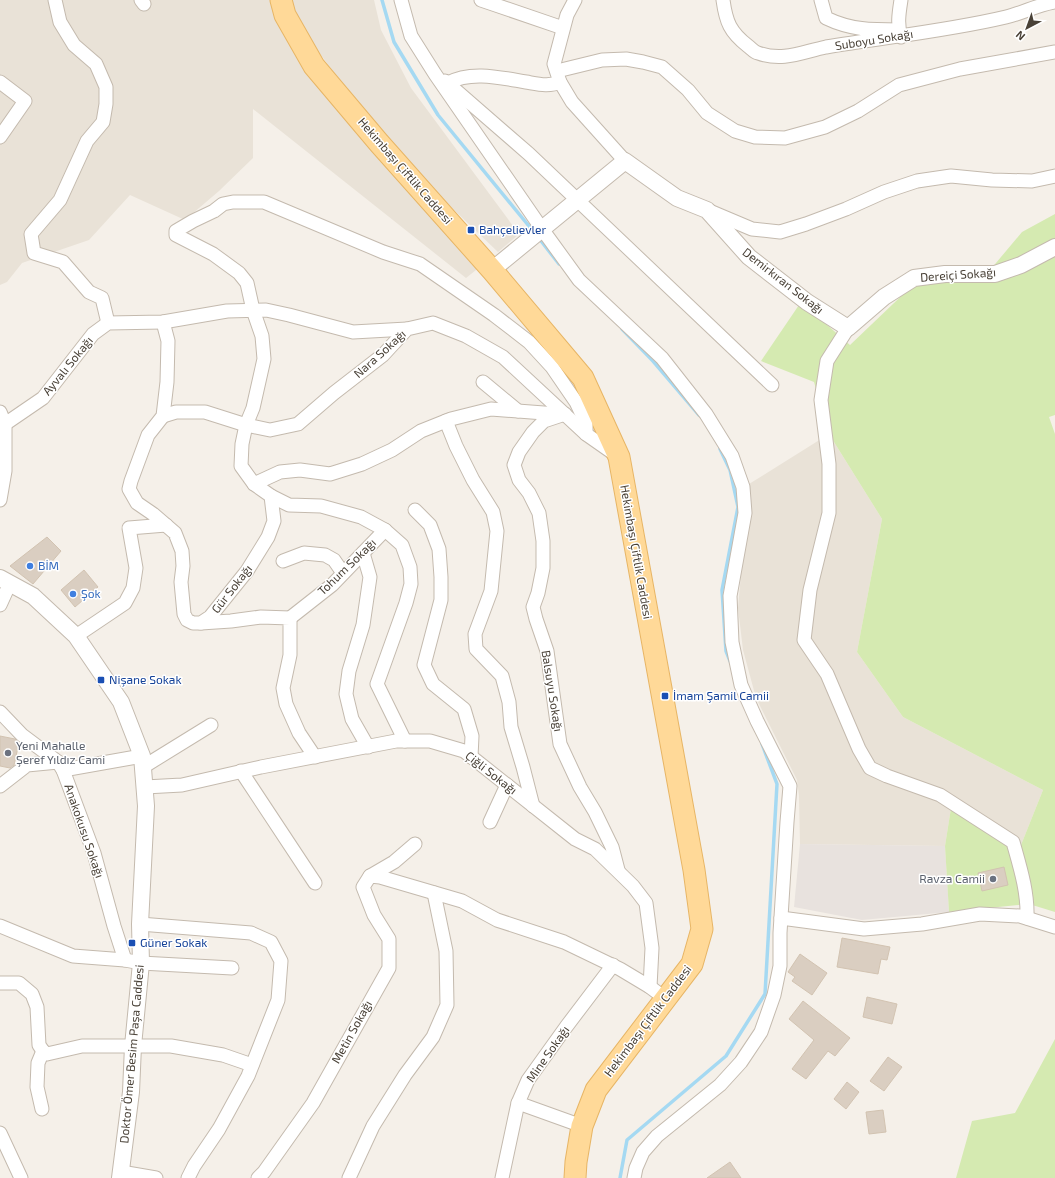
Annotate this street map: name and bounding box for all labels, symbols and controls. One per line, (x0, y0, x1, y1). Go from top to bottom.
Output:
north arrow (1007, 8, 1047, 48)
street label: Suboyu Sokağı (834, 26, 914, 52)
text: N (1013, 28, 1027, 43)
street label: Hekimbaşı Çiftlik Caddesi (355, 114, 456, 227)
place label: Bahçelievler (479, 222, 547, 237)
marker: Bahçelievler (466, 225, 476, 235)
street label: Demirkıran Sokağı (740, 244, 827, 316)
street label: Dereiçi Sokağı (920, 264, 996, 285)
street label: Nara Sokağı (350, 326, 408, 380)
street label: Ayvalı Sokağı (39, 333, 95, 398)
street label: Hekimbaşı Çiftlik Caddesi (617, 484, 656, 620)
street label: Tohum Sokağı (314, 535, 378, 597)
place label: BİM (38, 558, 59, 572)
marker: BİM (25, 561, 35, 571)
street label: Gür Sokağı (208, 561, 254, 615)
place label: Şok (81, 586, 101, 602)
marker: Şok (68, 589, 78, 599)
street label: Balsuyu Sokağı (540, 649, 566, 733)
place label: Nişane Sokak (109, 672, 182, 687)
marker: Nişane Sokak (96, 675, 106, 685)
place label: İmam Şamil Camii (673, 688, 769, 704)
marker: İmam Şamil Camii (660, 691, 670, 701)
place label: Yeni Mahalle Şeref Yıldız Cami (16, 738, 105, 768)
marker: Yeni Mahalle Şeref Yıldız Cami (3, 748, 13, 758)
street label: Çiğli Sokağı (462, 748, 520, 798)
street label: Anakokusu Sokağı (62, 782, 108, 879)
place label: Ravza Camii (919, 871, 985, 885)
marker: Ravza Camii (988, 874, 998, 884)
place label: Güner Sokak (140, 935, 207, 949)
marker: Güner Sokak (127, 938, 137, 948)
street label: Hekimbaşı Çiftlik Caddesi (601, 962, 695, 1080)
street label: Doktor Ömer Besim Paşa Caddesi (116, 964, 147, 1144)
street label: Metin Sokağı (328, 997, 374, 1066)
street label: Mine Sokağı (523, 1023, 572, 1084)

